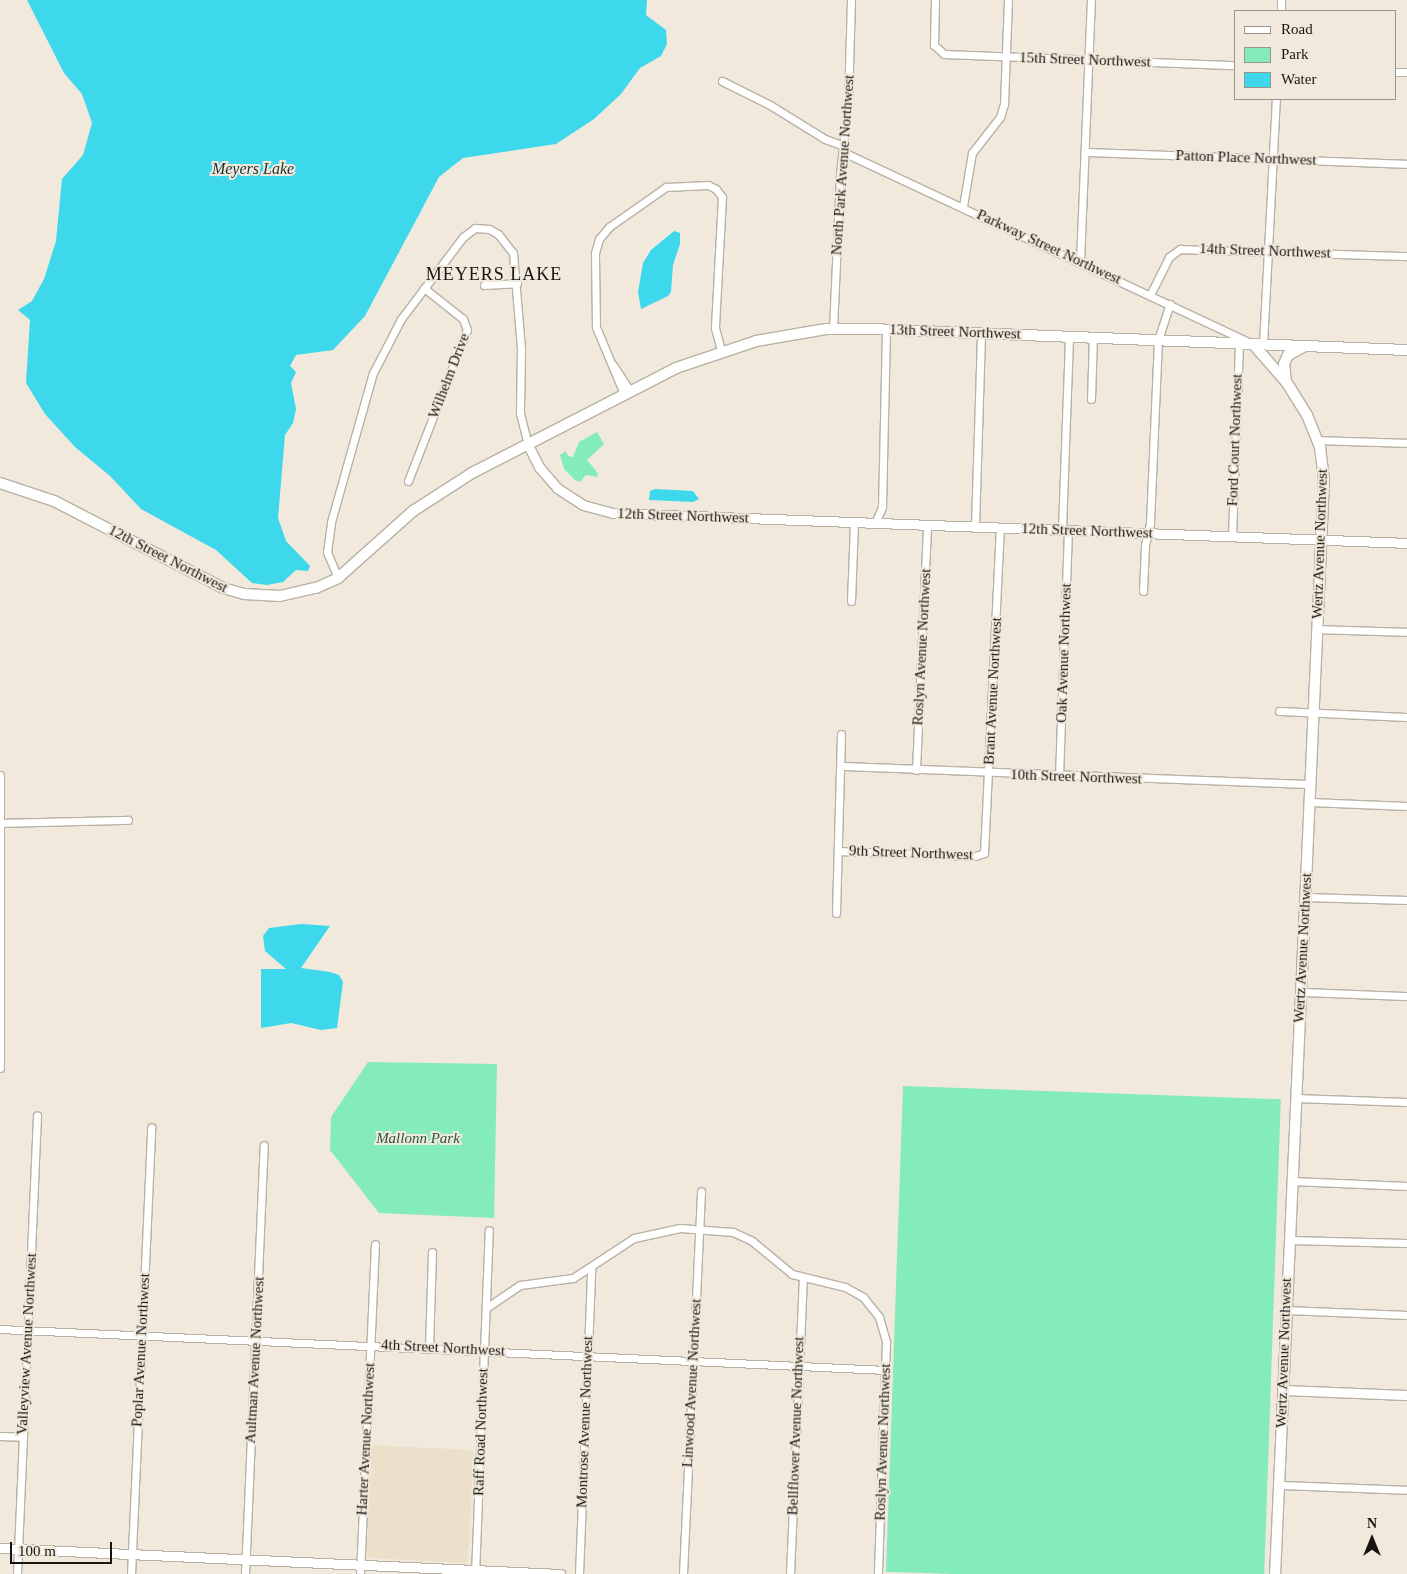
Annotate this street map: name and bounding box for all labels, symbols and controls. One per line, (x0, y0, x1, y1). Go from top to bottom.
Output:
legend (1234, 10, 1397, 100)
text: Road (1281, 21, 1313, 37)
text: Park (1281, 46, 1309, 62)
street label: 15th Street Northwest (1019, 49, 1151, 71)
text: Water (1281, 71, 1316, 87)
street label: North Park Avenue Northwest (828, 74, 858, 256)
street label: Patton Place Northwest (1175, 147, 1317, 169)
water label: Meyers Lake (212, 159, 294, 179)
street label: Parkway Street Northwest (974, 206, 1124, 288)
street label: 14th Street Northwest (1199, 240, 1331, 262)
district label: MEYERS LAKE (424, 263, 564, 285)
street label: 13th Street Northwest (889, 321, 1021, 343)
street label: Wilhelm Drive (425, 331, 473, 421)
street label: Ford Court Northwest (1224, 373, 1246, 507)
street label: Wertz Avenue Northwest (1308, 468, 1332, 620)
street label: 12th Street Northwest (617, 505, 749, 527)
street label: 12th Street Northwest (1021, 520, 1153, 542)
street label: 12th Street Northwest (105, 521, 231, 597)
street label: Roslyn Avenue Northwest (909, 568, 935, 726)
street label: Oak Avenue Northwest (1053, 582, 1075, 724)
street label: Brant Avenue Northwest (980, 616, 1006, 766)
street label: 10th Street Northwest (1010, 766, 1142, 788)
street label: 9th Street Northwest (849, 842, 973, 864)
street label: Wertz Avenue Northwest (1290, 872, 1316, 1024)
park label: Mallonn Park (376, 1130, 460, 1148)
street label: Valleyview Avenue Northwest (13, 1252, 41, 1436)
street label: Poplar Avenue Northwest (128, 1272, 154, 1428)
street label: Aultman Avenue Northwest (242, 1276, 268, 1444)
street label: Wertz Avenue Northwest (1272, 1277, 1296, 1429)
street label: Linwood Avenue Northwest (679, 1298, 705, 1468)
street label: Montrose Avenue Northwest (573, 1335, 597, 1509)
street label: 4th Street Northwest (381, 1336, 505, 1360)
street label: Bellflower Avenue Northwest (784, 1336, 808, 1516)
street label: Harter Avenue Northwest (353, 1362, 379, 1516)
street label: Roslyn Avenue Northwest (871, 1363, 895, 1521)
street label: Raff Road Northwest (470, 1368, 492, 1496)
north arrow (1347, 1514, 1397, 1564)
text: N (1367, 1516, 1377, 1531)
scale bar (12, 1532, 115, 1564)
text: 100 m (18, 1543, 56, 1559)

